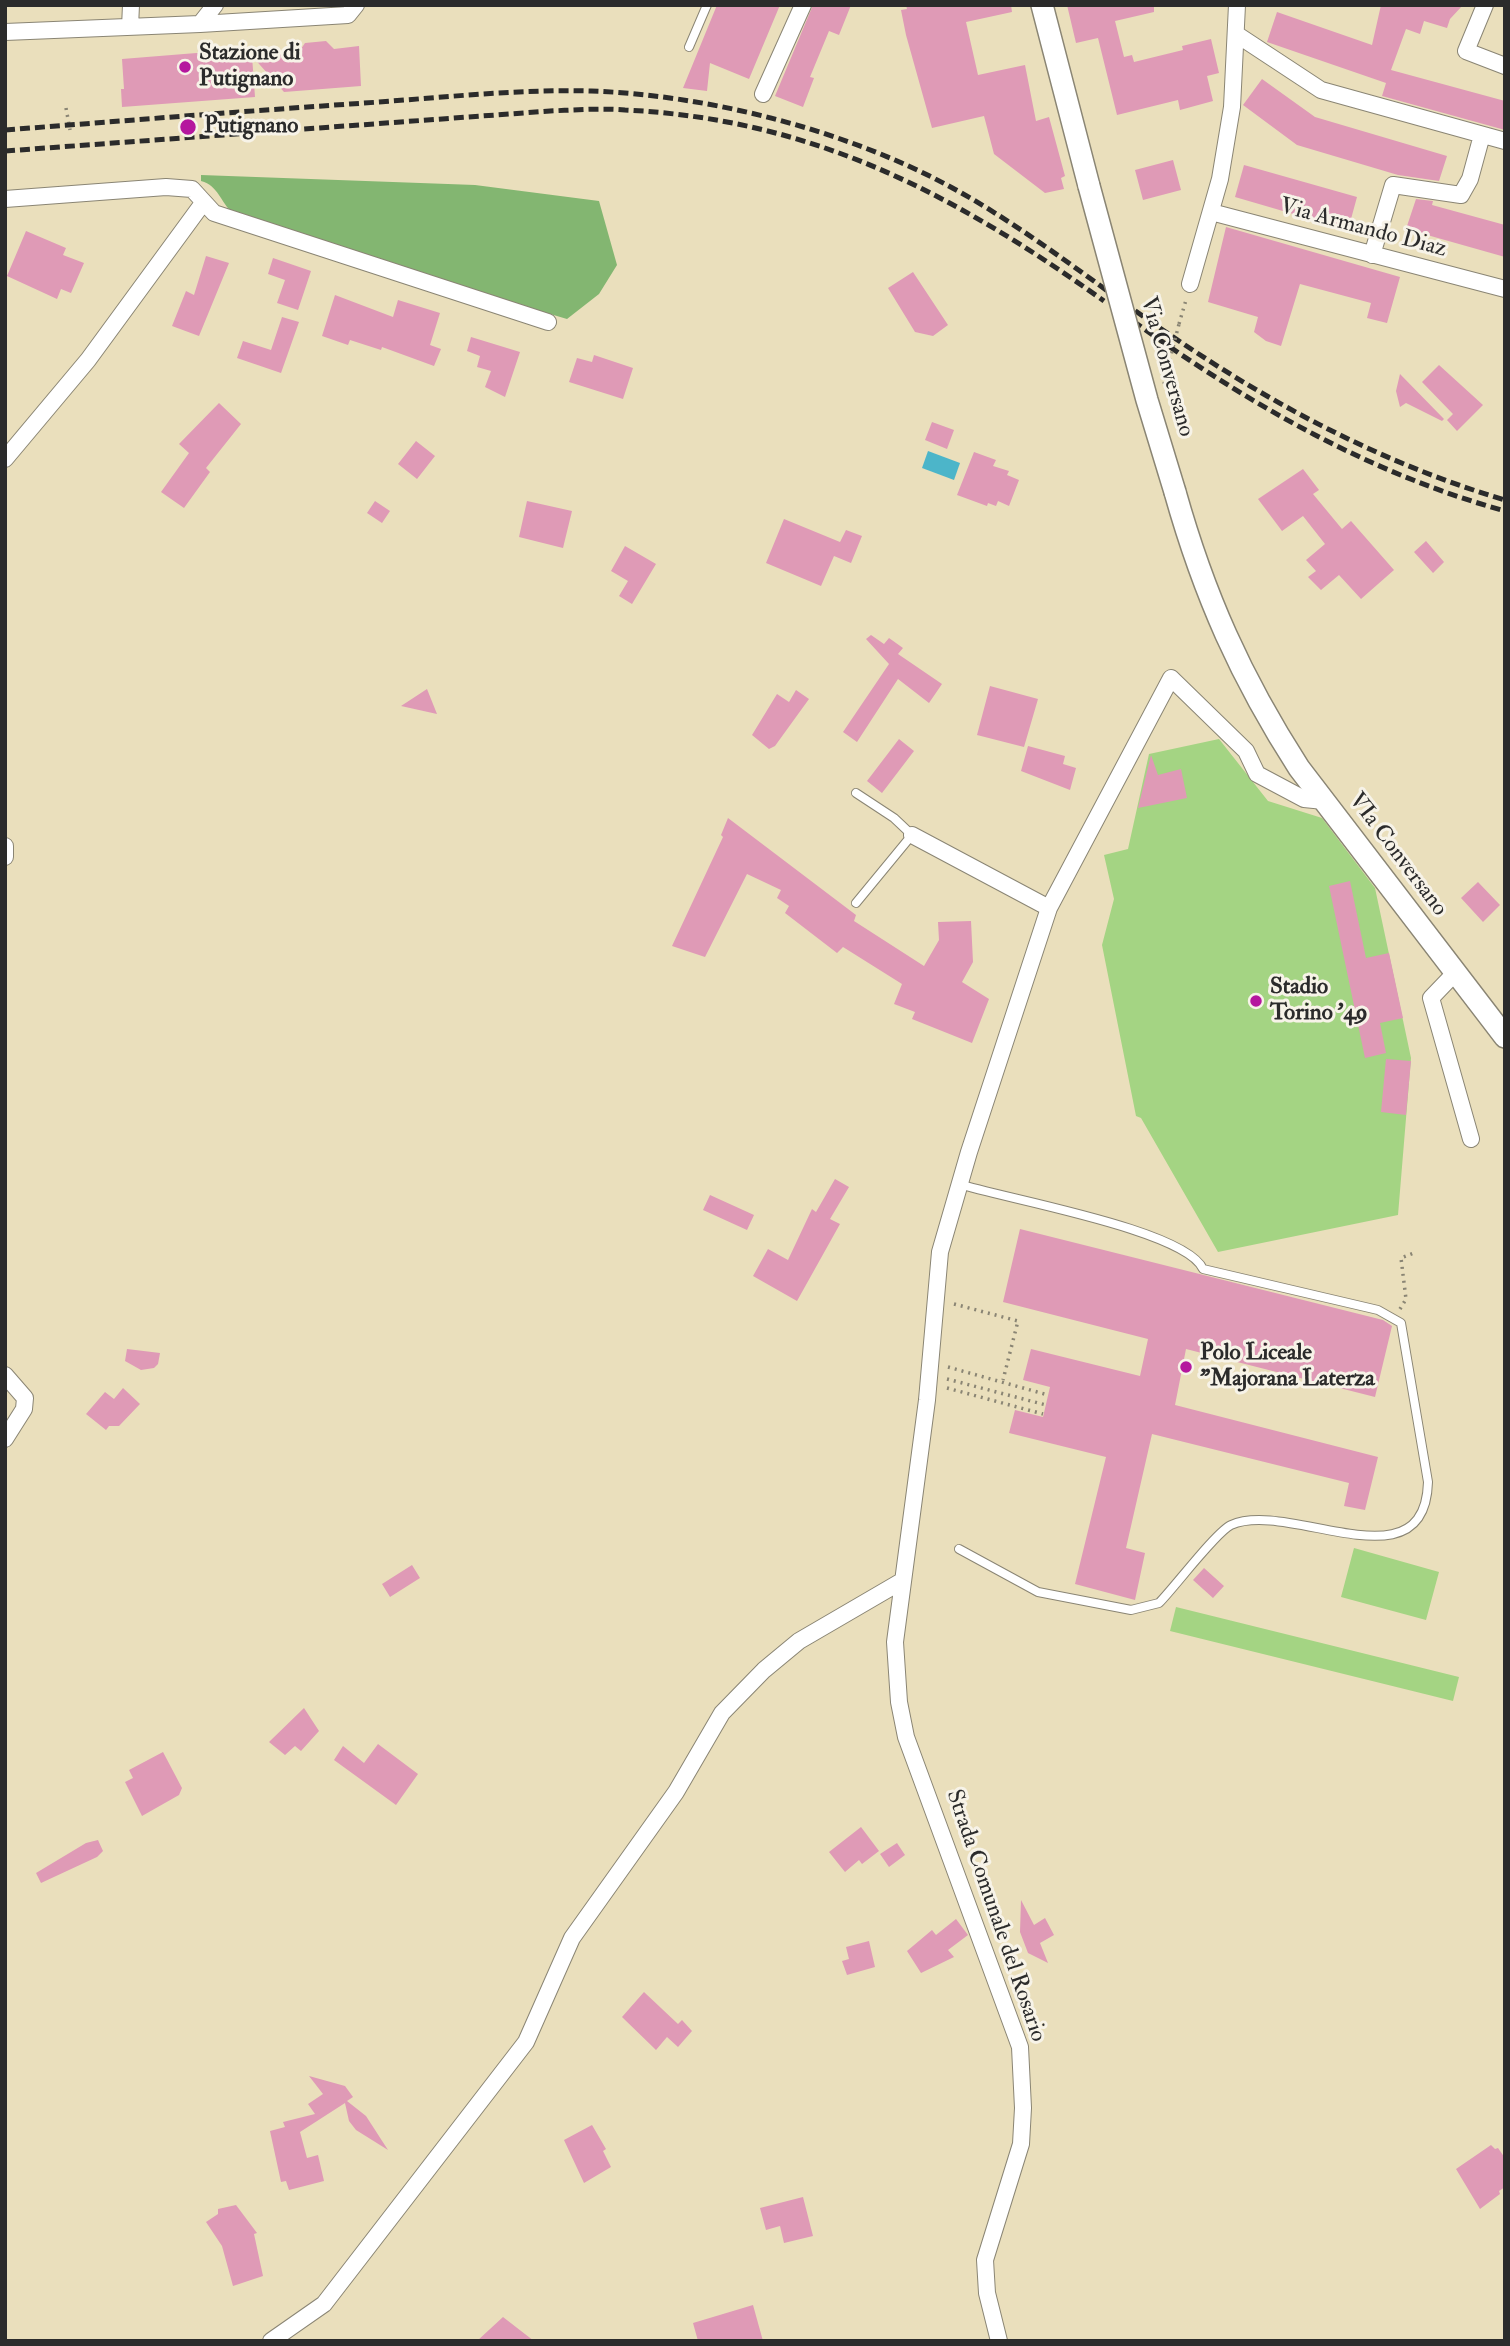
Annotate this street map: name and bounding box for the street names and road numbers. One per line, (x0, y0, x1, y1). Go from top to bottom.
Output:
street label: Via Armando Diaz (1277, 193, 1449, 265)
street label: Via Conversano (1133, 294, 1199, 440)
street label: VIa Conversano (1342, 788, 1452, 922)
street label: Strada Comunale del Rosario (939, 1786, 1051, 2046)

